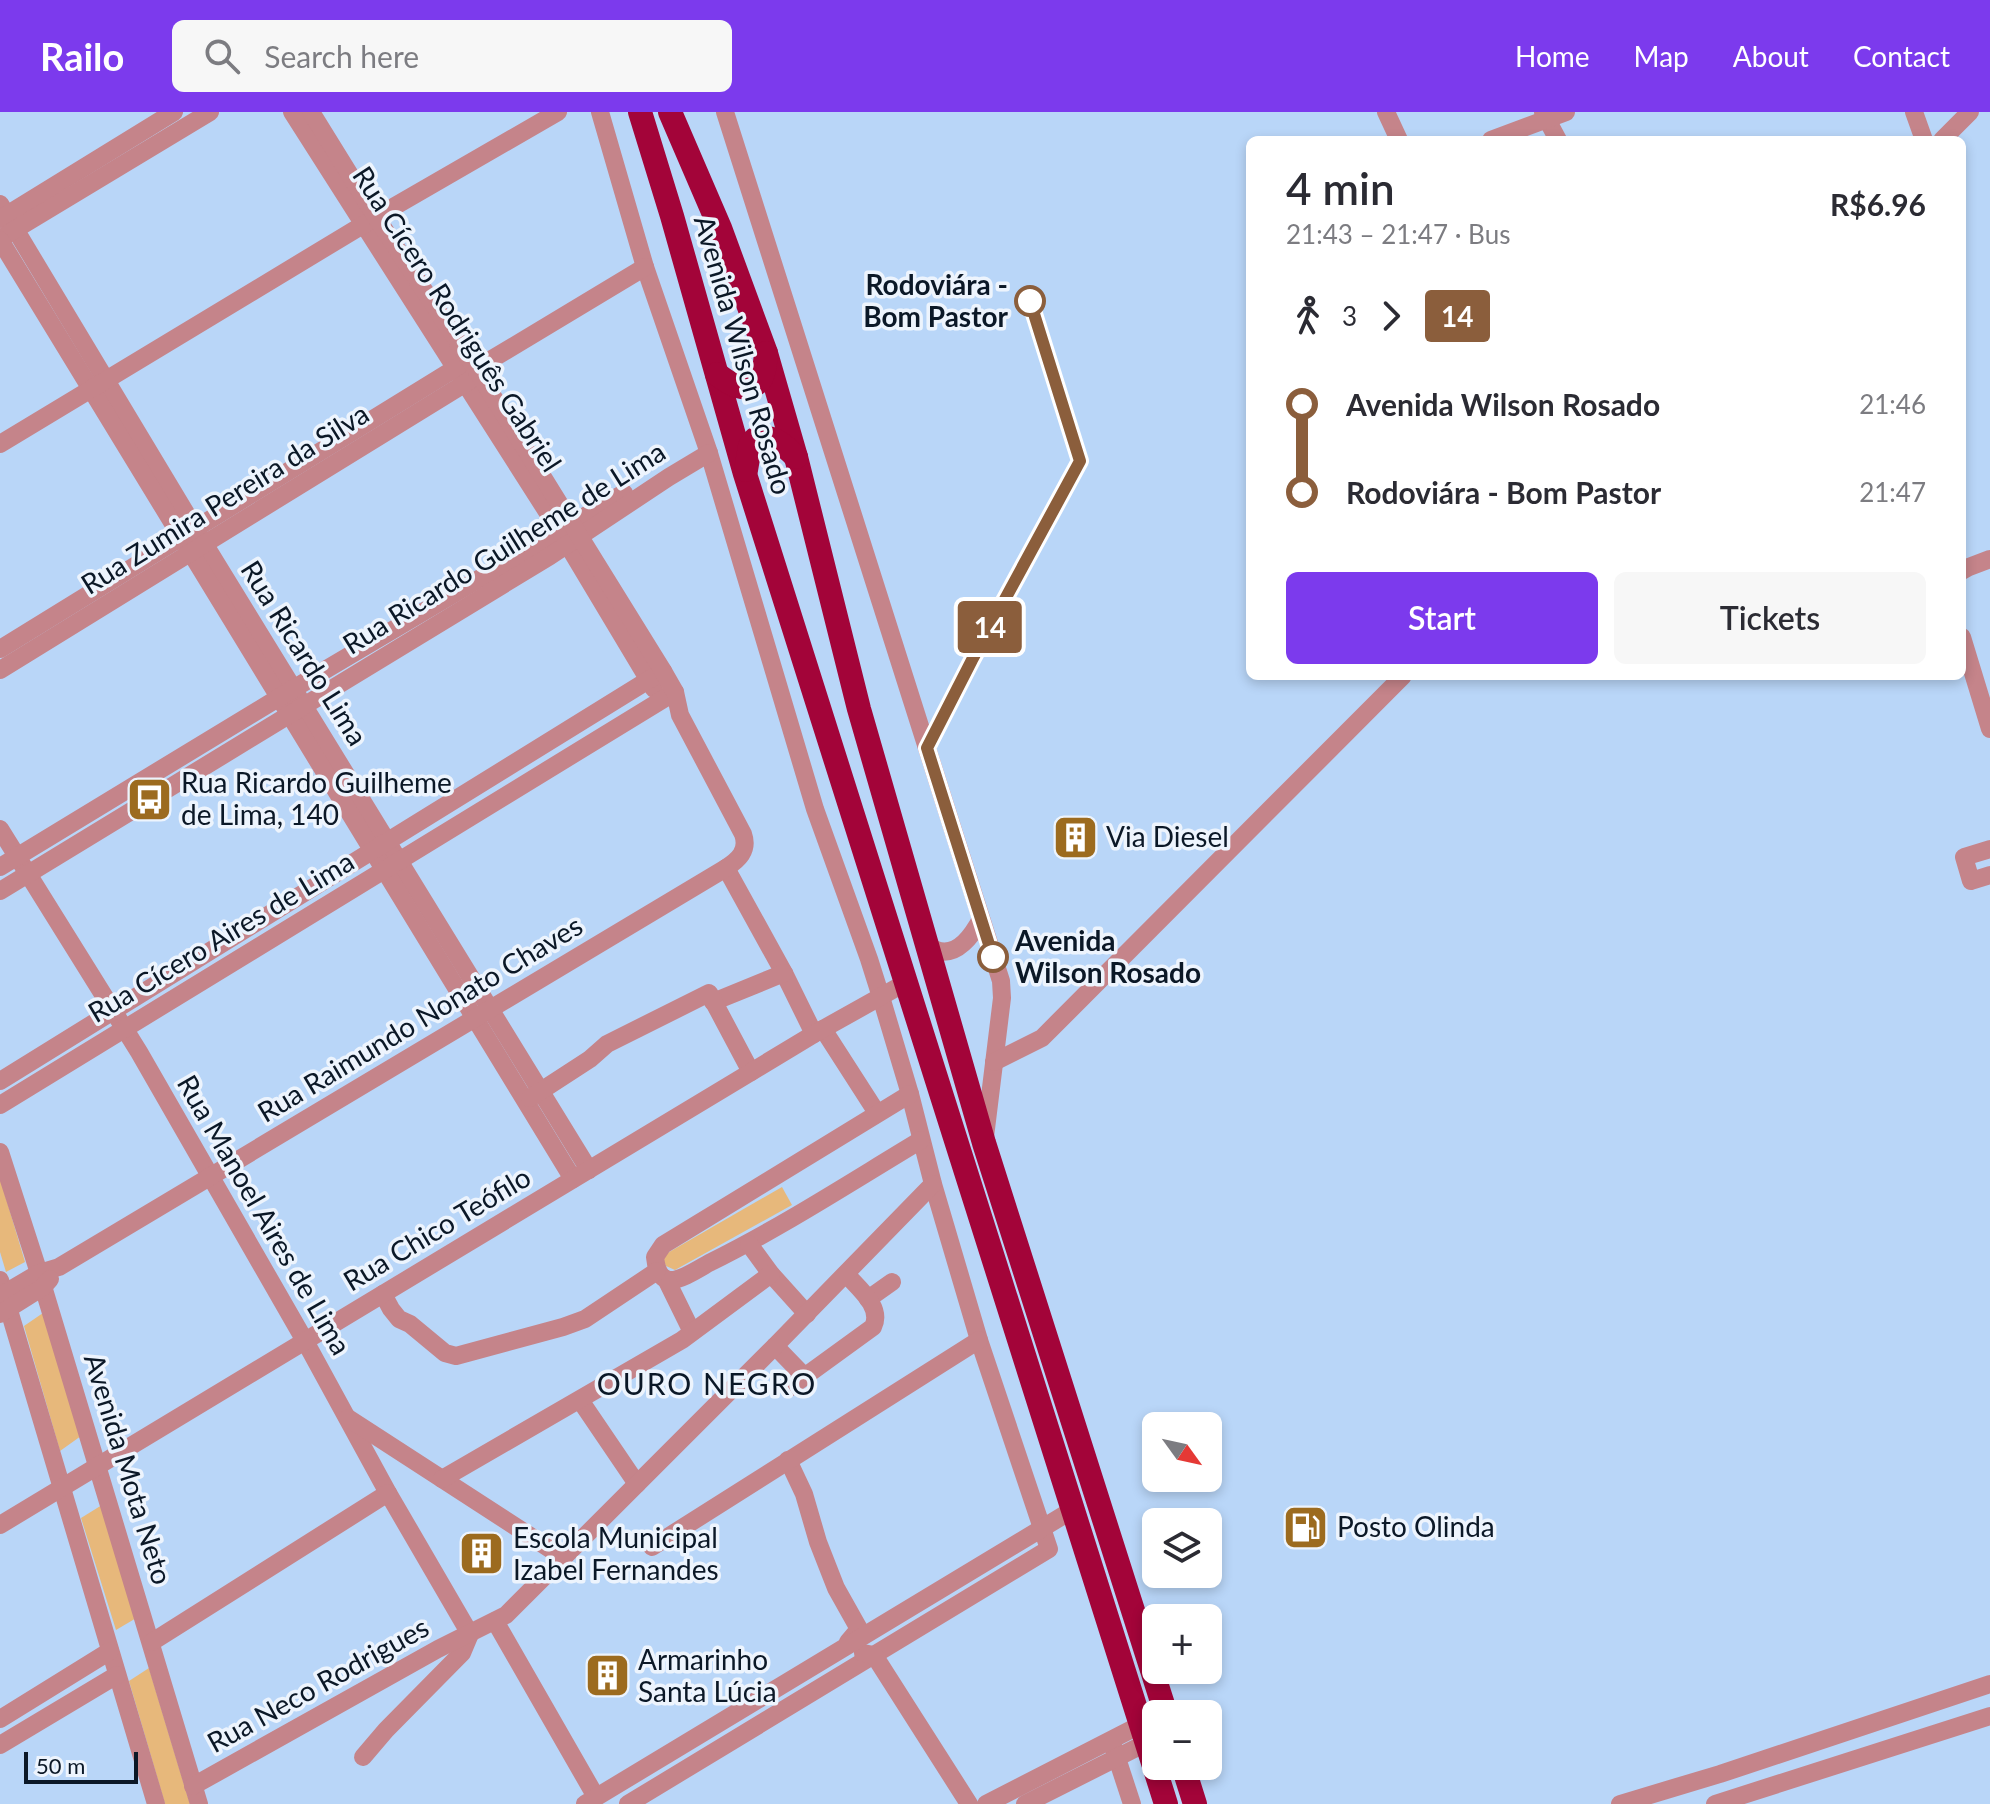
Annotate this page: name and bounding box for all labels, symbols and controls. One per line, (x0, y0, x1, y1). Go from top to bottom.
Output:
search box (172, 20, 732, 92)
text: Railo (40, 33, 124, 79)
icon: search (200, 34, 244, 78)
text: Search here (264, 38, 419, 74)
text: Home (1515, 39, 1590, 73)
text: Map (1634, 39, 1689, 73)
text: About (1733, 39, 1809, 73)
text: Contact (1853, 39, 1950, 73)
street label: Rua Cícero Rodriguês Gabriel (346, 159, 569, 478)
text: 4 min (1286, 162, 1395, 214)
text: R$6.96 (1830, 186, 1926, 222)
street label: Avenida Wilson Rosado (688, 211, 800, 498)
text: 21:43 – 21:47 · Bus (1286, 218, 1510, 250)
place label: Rodoviára - Bom Pastor (863, 267, 1009, 333)
marker: Rodoviára - Bom Pastor (1015, 286, 1045, 316)
icon: walk (1286, 294, 1330, 338)
icon: forward (1369, 294, 1413, 338)
text: 14 (1441, 299, 1474, 333)
text: 3 (1342, 300, 1357, 332)
text: Avenida Wilson Rosado (1346, 386, 1660, 422)
text: 21:46 (1859, 388, 1926, 420)
street label: Rua Zumira Pereira da Silva (74, 396, 374, 601)
street label: Rua Ricardo Guilheme de Lima (336, 434, 671, 661)
text: Rodoviára - Bom Pastor (1346, 474, 1661, 510)
text: 21:47 (1859, 476, 1926, 508)
street label: Rua Ricardo Lima (234, 554, 375, 751)
button: Start (1286, 572, 1598, 664)
button: Tickets (1614, 572, 1926, 664)
line badge: 14 (954, 601, 1026, 653)
text: 14 (974, 610, 1006, 644)
place label: Rua Ricardo Guilheme de Lima, 140 (181, 765, 452, 831)
bus stop icon: Rua Ricardo Guilheme de Lima, 140 (126, 775, 174, 823)
building icon: Via Diesel (1051, 813, 1099, 861)
place label: Via Diesel (1106, 819, 1229, 853)
street label: Rua Cícero Aires de Lima (82, 843, 359, 1029)
street label: Rua Raimundo Nonato Chaves (251, 908, 588, 1129)
place label: Avenida Wilson Rosado (1014, 923, 1201, 989)
marker: Avenida Wilson Rosado (978, 942, 1008, 972)
street label: Rua Manoel Aires de Lima (171, 1069, 359, 1360)
street label: Rua Chico Teófilo (337, 1159, 536, 1297)
street label: Avenida Mota Neto (78, 1349, 180, 1588)
district label: OURO NEGRO (597, 1365, 817, 1401)
north arrow (1142, 1412, 1222, 1492)
map controls (1142, 1412, 1222, 1780)
fuel station icon: Posto Olinda (1282, 1503, 1330, 1551)
button: layers (1142, 1508, 1222, 1588)
place label: Posto Olinda (1337, 1509, 1495, 1543)
place label: Escola Municipal Izabel Fernandes (513, 1520, 719, 1586)
building icon: Escola Municipal Izabel Fernandes (458, 1530, 506, 1578)
button: + (1142, 1604, 1222, 1684)
street label: Rua Neco Rodrigues (201, 1609, 434, 1759)
place label: Armarinho Santa Lúcia (638, 1642, 777, 1708)
building icon: Armarinho Santa Lúcia (583, 1652, 631, 1700)
button: − (1142, 1700, 1222, 1780)
scale bar (24, 1748, 138, 1784)
text: 50 m (36, 1752, 85, 1779)

